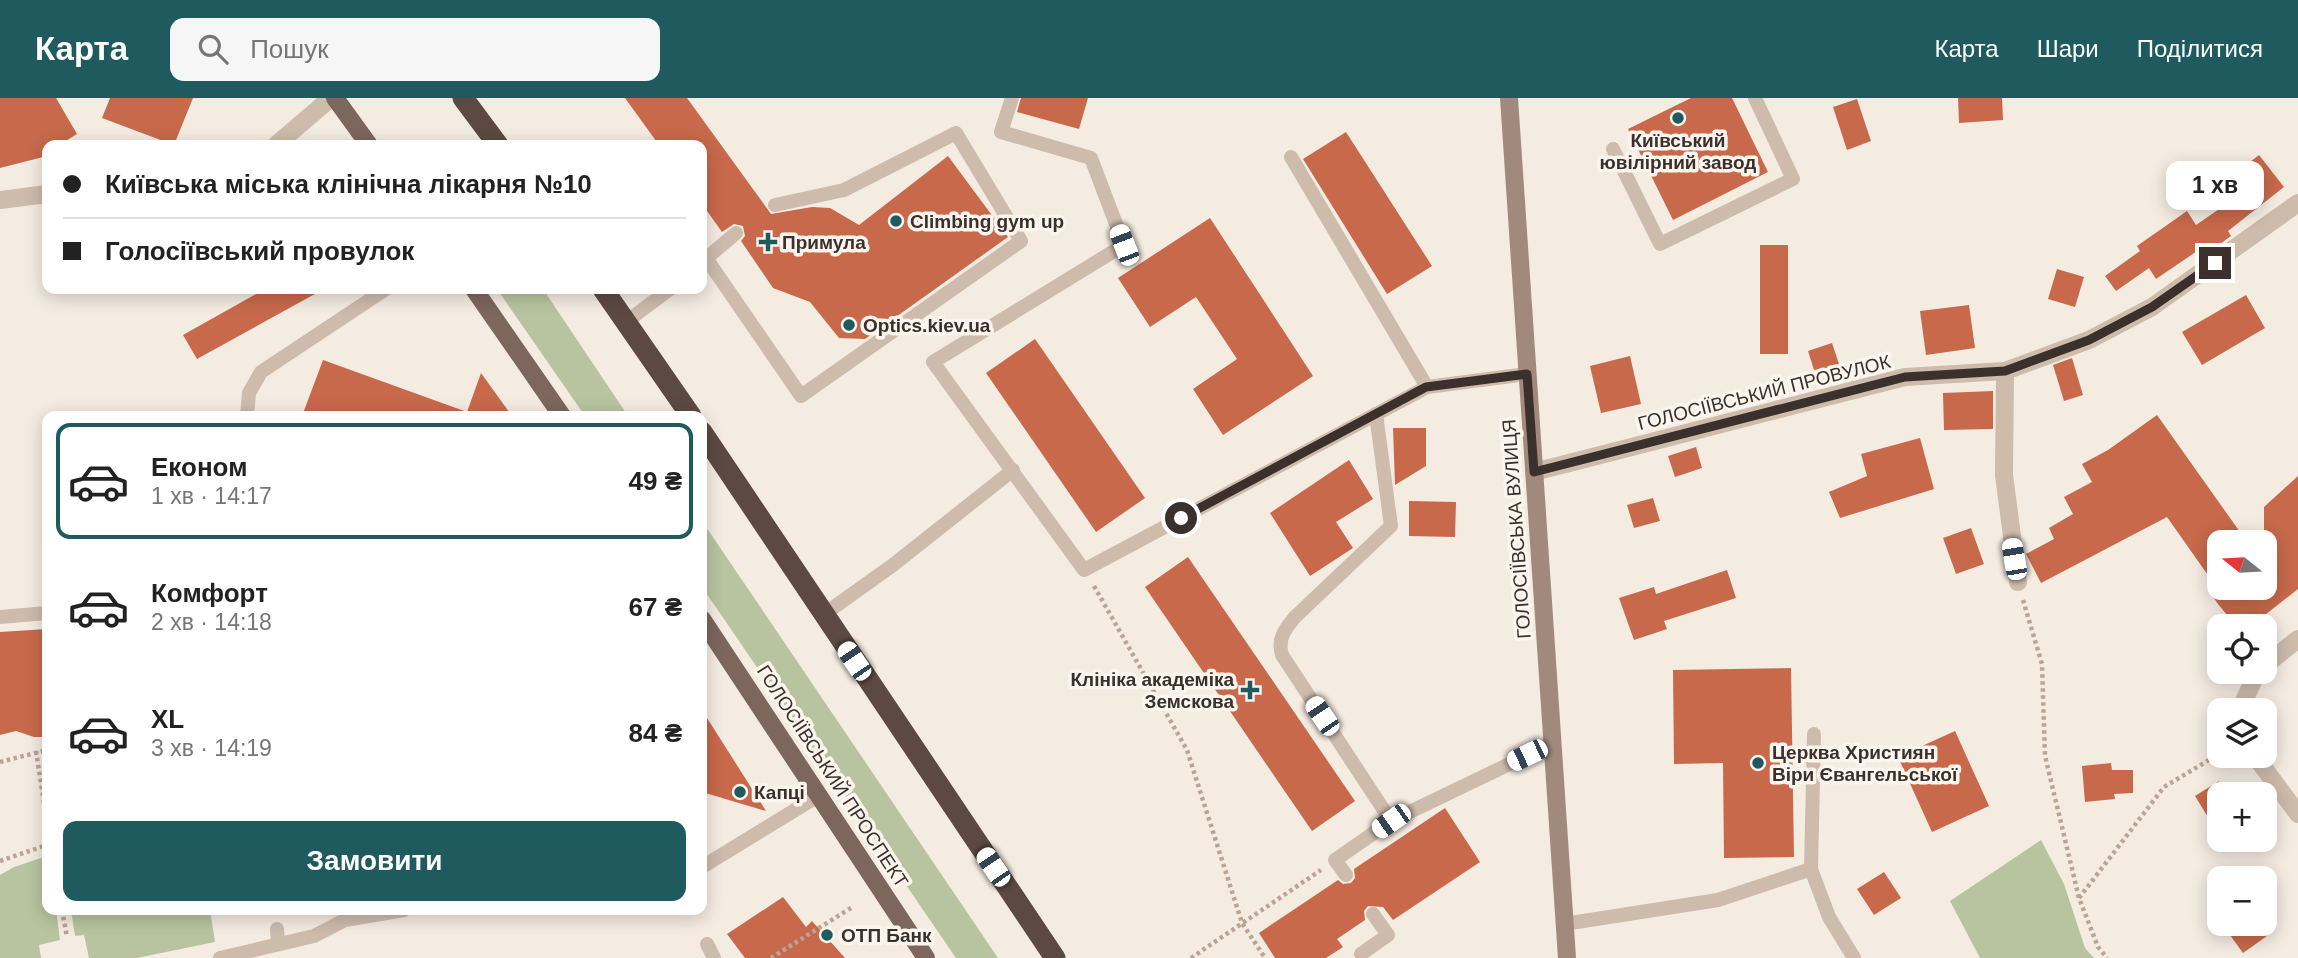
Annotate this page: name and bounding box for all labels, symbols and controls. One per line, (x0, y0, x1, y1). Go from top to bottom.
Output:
search box (170, 18, 660, 81)
text: Карта (35, 30, 128, 67)
icon: search (194, 30, 232, 68)
text: Пошук (250, 34, 329, 64)
text: Карта (1934, 35, 1999, 62)
text: Шари (2037, 35, 2099, 62)
text: Поділитися (2137, 35, 2263, 62)
marker: Київський ювілірний завод (1670, 110, 1686, 126)
place label: Київський ювілірний завод (1600, 130, 1756, 173)
callout: 1 хв (2166, 162, 2264, 211)
text: Київська міська клінічна лікарня №10 (105, 169, 592, 199)
text: 1 хв (2192, 172, 2238, 198)
place label: Climbing gym up (910, 211, 1064, 232)
marker: Climbing gym up (888, 213, 904, 229)
car (1107, 222, 1142, 268)
place label: Примула (782, 232, 866, 253)
marker: Примула (760, 234, 776, 250)
text: Голосіївський провулок (105, 236, 414, 266)
route end (2199, 247, 2231, 279)
place label: Optics.kiev.ua (863, 315, 991, 336)
marker: Optics.kiev.ua (841, 317, 857, 333)
street label: ГОЛОСІЇВСЬКИЙ ПРОВУЛОК (1636, 351, 1893, 434)
street label: ГОЛОСІЇВСЬКА ВУЛИЦЯ (1498, 419, 1535, 639)
icon: car (67, 450, 130, 513)
text: Економ (151, 452, 247, 482)
text: 49 ₴ (629, 466, 682, 496)
text: 1 хв · 14:17 (151, 483, 272, 509)
route start (1165, 502, 1197, 534)
north arrow (2207, 530, 2277, 600)
map controls (2207, 530, 2277, 936)
car (2001, 536, 2028, 582)
icon: car (67, 576, 130, 639)
text: Комфорт (151, 578, 268, 608)
text: 67 ₴ (629, 592, 682, 622)
text: 2 хв · 14:18 (151, 609, 272, 635)
button: locate (2207, 614, 2277, 684)
car (834, 638, 875, 684)
street label: ГОЛОСІЇВСЬКИЙ ПРОСПЕКТ (753, 661, 913, 892)
place label: Клініка академіка Земскова (1071, 669, 1234, 712)
marker: Клініка академіка Земскова (1240, 680, 1260, 700)
car (1302, 693, 1343, 739)
button: layers (2207, 698, 2277, 768)
icon: car (67, 702, 130, 765)
text: XL (151, 704, 184, 734)
text: 84 ₴ (629, 718, 682, 748)
text: 3 хв · 14:19 (151, 735, 272, 761)
car (1504, 736, 1551, 774)
place label: Церква Християн Віри Євангельської (1772, 742, 1958, 785)
marker: Церква Християн Віри Євангельської (1750, 755, 1766, 771)
place label: Капці (754, 782, 805, 803)
button: + (2207, 782, 2277, 852)
marker: Капці (732, 784, 748, 800)
car (1368, 800, 1415, 842)
button: Замовити (63, 821, 686, 901)
car (973, 844, 1014, 890)
button: − (2207, 866, 2277, 936)
place label: ОТП Банк (841, 925, 932, 946)
marker: ОТП Банк (819, 927, 835, 943)

